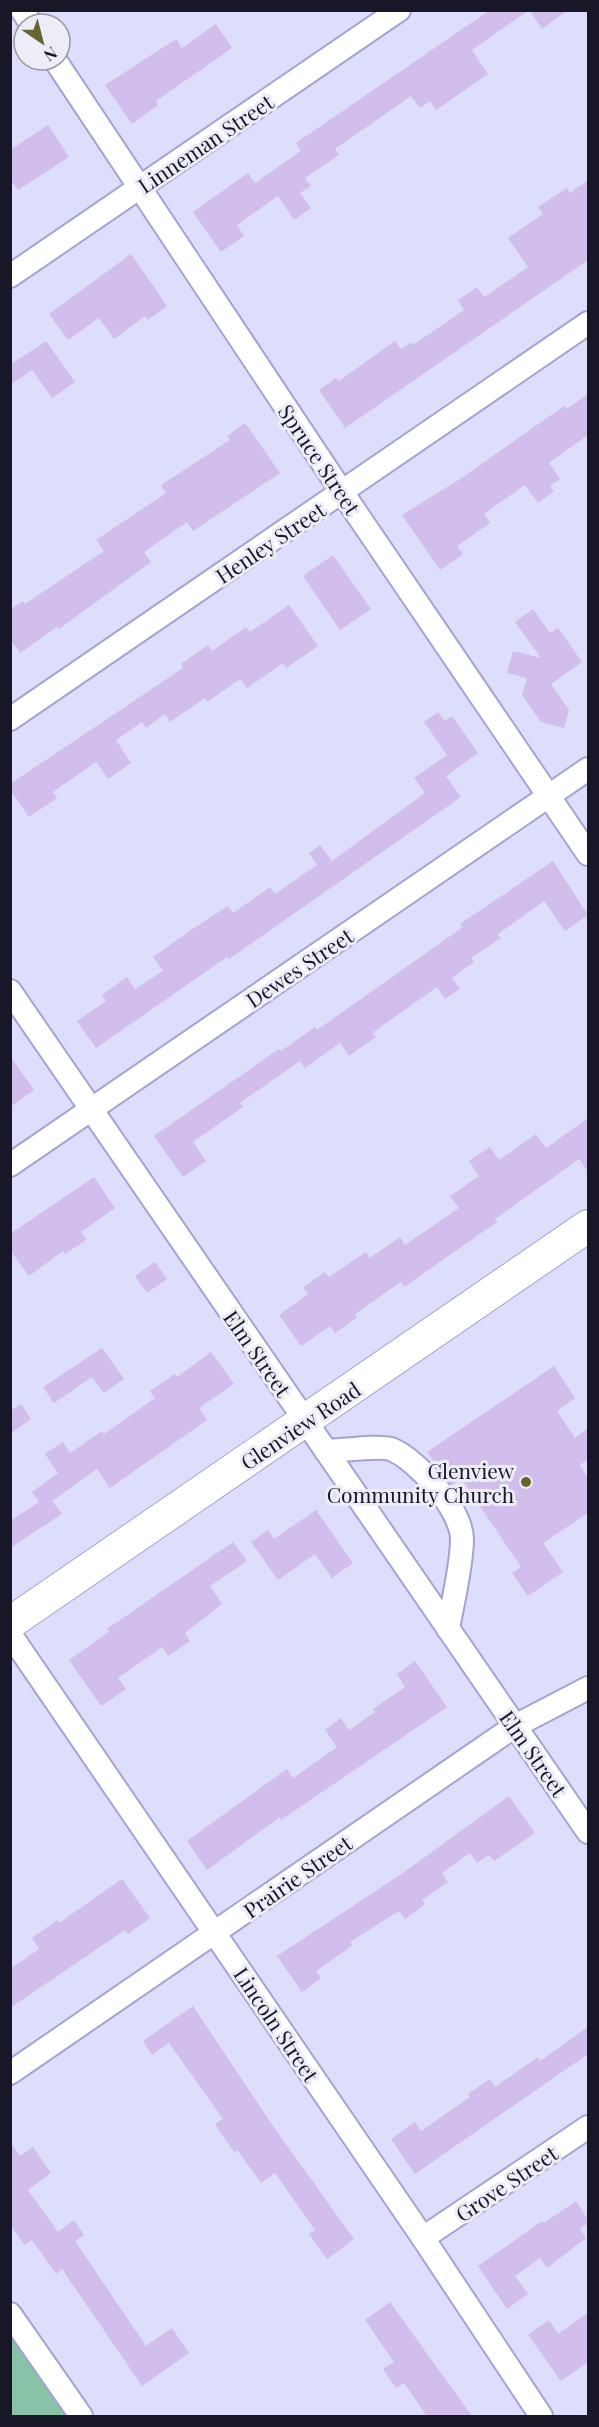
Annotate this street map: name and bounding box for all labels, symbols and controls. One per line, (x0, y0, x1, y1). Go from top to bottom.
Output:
north arrow (12, 12, 72, 72)
text: N (40, 43, 62, 67)
street label: Linneman Street (132, 87, 279, 199)
street label: Spruce Street (273, 398, 368, 520)
street label: Henley Street (210, 495, 331, 589)
street label: Dewes Street (240, 921, 358, 1013)
street label: Elm Street (218, 1304, 298, 1402)
street label: Glenview Road (235, 1375, 365, 1475)
place label: Glenview Community Church (327, 1456, 515, 1508)
marker: Glenview Community Church (519, 1475, 533, 1489)
street label: Elm Street (494, 1704, 574, 1802)
street label: Prairie Street (237, 1828, 357, 1924)
street label: Lincoln Street (228, 1961, 326, 2087)
street label: Grove Street (450, 2138, 563, 2227)

